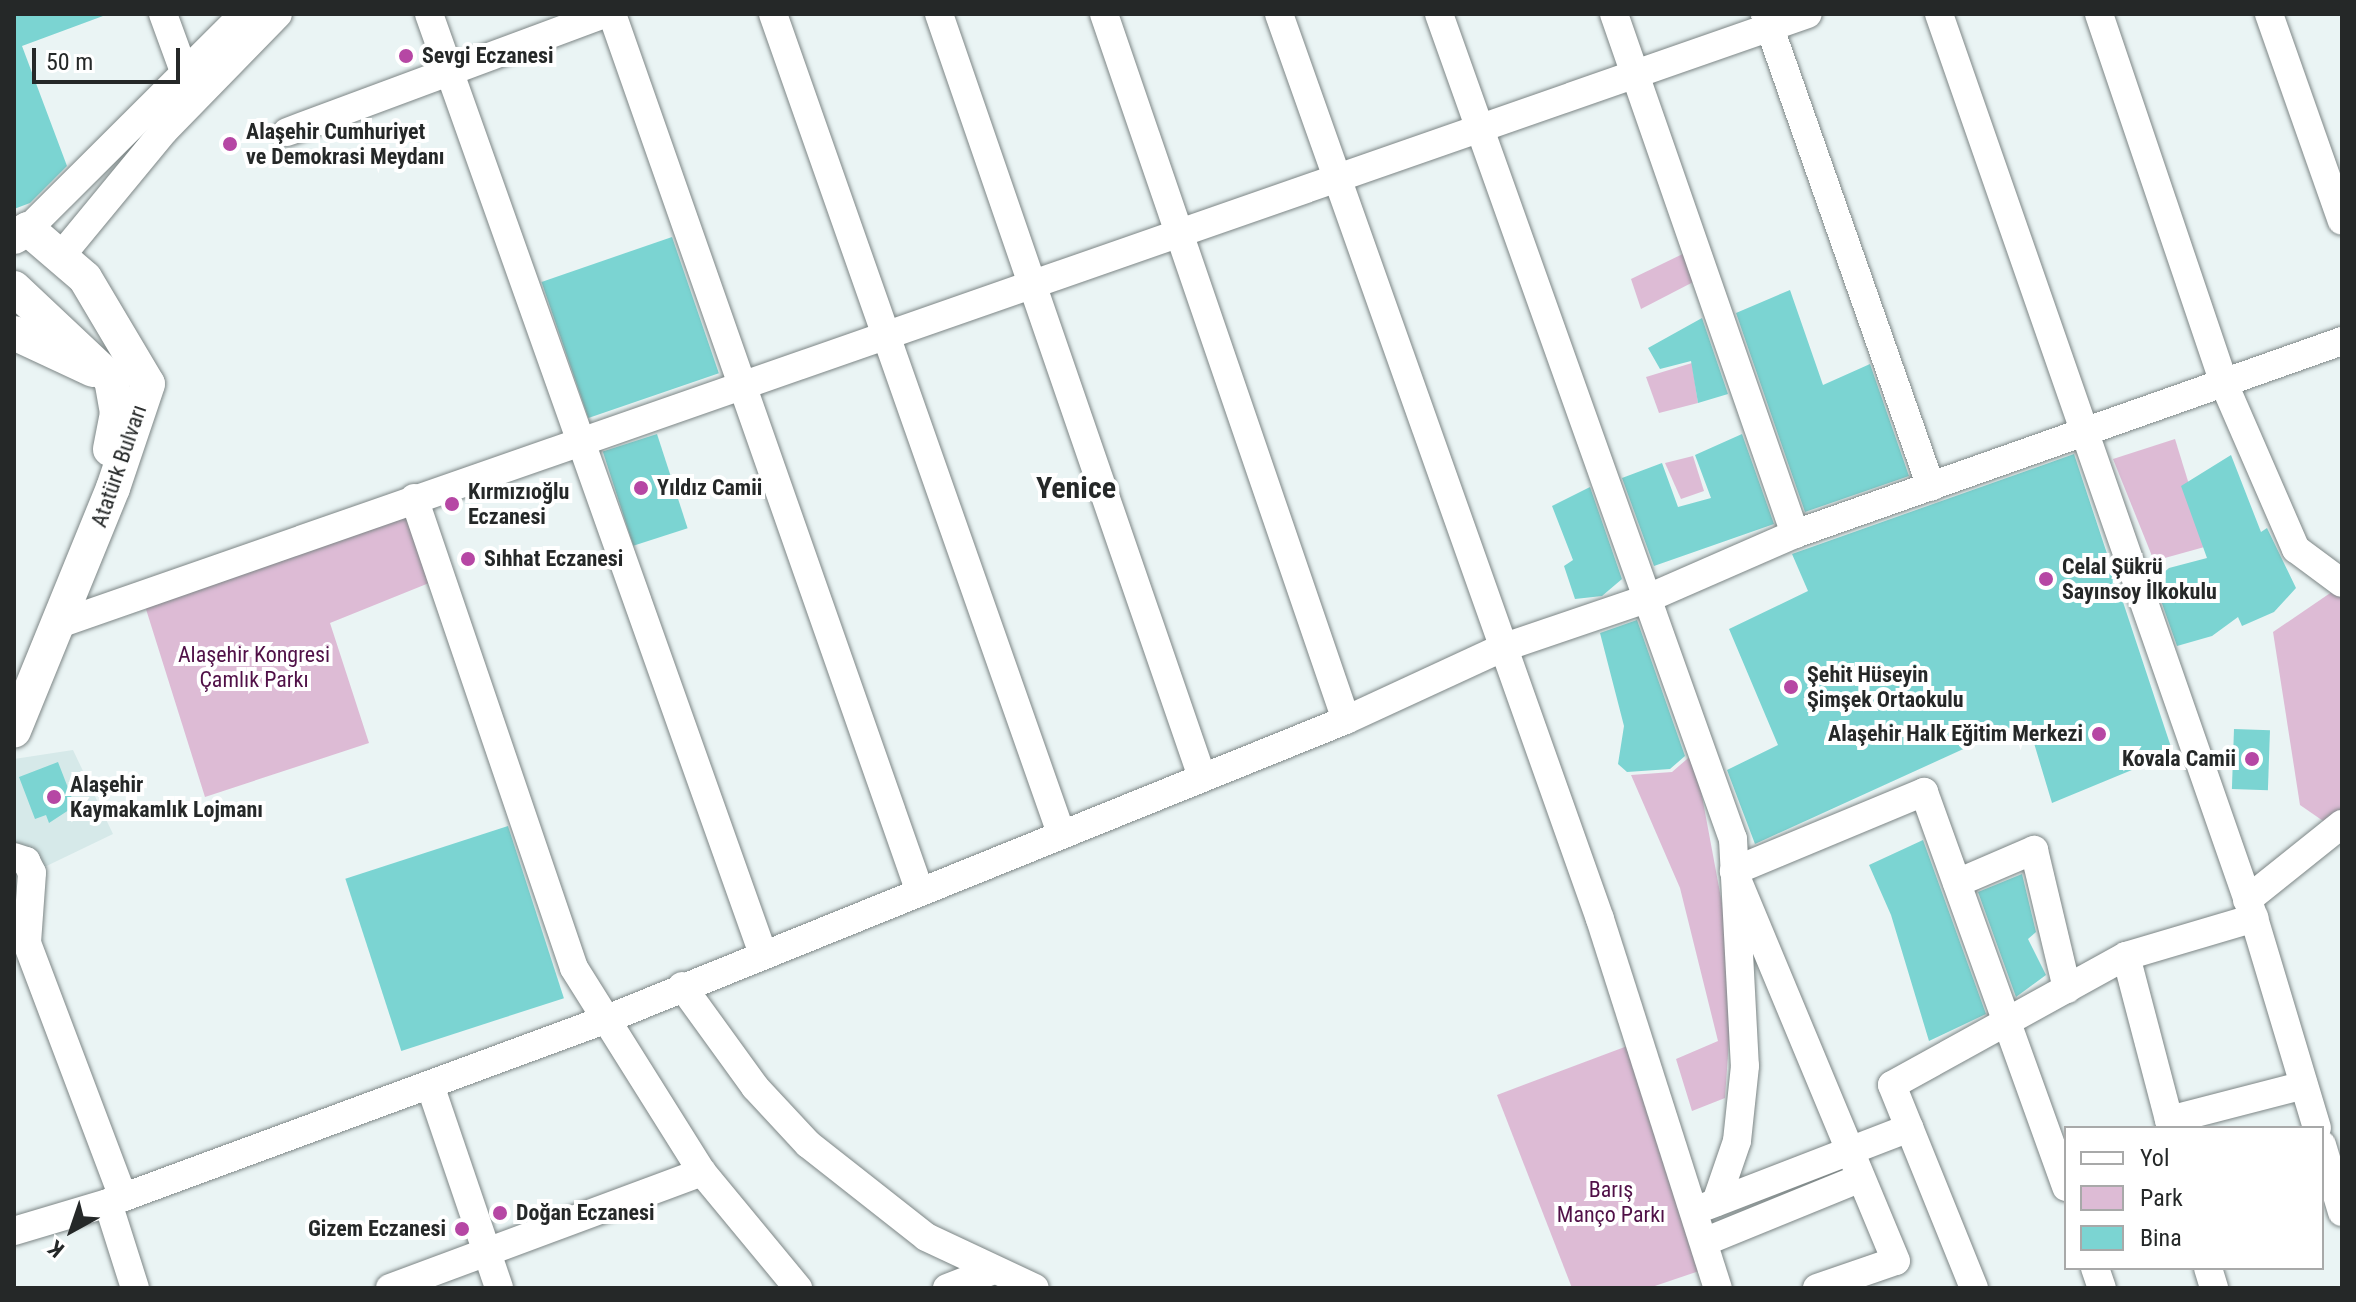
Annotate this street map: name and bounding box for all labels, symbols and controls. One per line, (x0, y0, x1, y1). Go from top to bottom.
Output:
scale bar (36, 32, 184, 82)
place label: Sevgi Eczanesi (422, 43, 554, 69)
marker: Sevgi Eczanesi (397, 47, 415, 65)
text: 50 m (46, 48, 93, 76)
place label: Alaşehir Cumhuriyet ve Demokrasi Meydanı (246, 118, 445, 170)
marker: Alaşehir Cumhuriyet ve Demokrasi Meydanı (221, 135, 239, 153)
street label: Atatürk Bulvarı (86, 401, 152, 531)
district label: Yenice (1036, 470, 1116, 506)
place label: Yıldız Camii (657, 475, 762, 501)
place label: Kırmızıoğlu Eczanesi (468, 478, 569, 530)
marker: Yıldız Camii (632, 479, 650, 497)
marker: Kırmızıoğlu Eczanesi (443, 495, 461, 513)
place label: Sıhhat Eczanesi (484, 546, 623, 572)
marker: Sıhhat Eczanesi (459, 550, 477, 568)
place label: Celal Şükrü Sayınsoy İlkokulu (2062, 553, 2217, 604)
marker: Celal Şükrü Sayınsoy İlkokulu (2037, 570, 2055, 588)
park label: Alaşehir Kongresi Çamlık Parkı (178, 641, 330, 692)
place label: Şehit Hüseyin Şimşek Ortaokulu (1807, 661, 1964, 712)
marker: Şehit Hüseyin Şimşek Ortaokulu (1782, 678, 1800, 696)
place label: Alaşehir Halk Eğitim Merkezi (1828, 721, 2083, 747)
marker: Alaşehir Halk Eğitim Merkezi (2090, 725, 2108, 743)
place label: Kovala Camii (2122, 746, 2236, 772)
marker: Kovala Camii (2243, 750, 2261, 768)
place label: Alaşehir Kaymakamlık Lojmanı (70, 771, 263, 822)
marker: Alaşehir Kaymakamlık Lojmanı (45, 788, 63, 806)
legend (2064, 1126, 2324, 1270)
text: Yol (2140, 1144, 2169, 1172)
park label: Barış Manço Parkı (1557, 1176, 1665, 1228)
text: Park (2140, 1184, 2183, 1212)
north arrow (32, 1190, 112, 1270)
place label: Doğan Eczanesi (516, 1200, 655, 1226)
marker: Doğan Eczanesi (491, 1204, 509, 1222)
place label: Gizem Eczanesi (308, 1216, 446, 1242)
marker: Gizem Eczanesi (453, 1220, 471, 1238)
text: Bina (2140, 1224, 2182, 1252)
text: K (44, 1235, 69, 1262)

